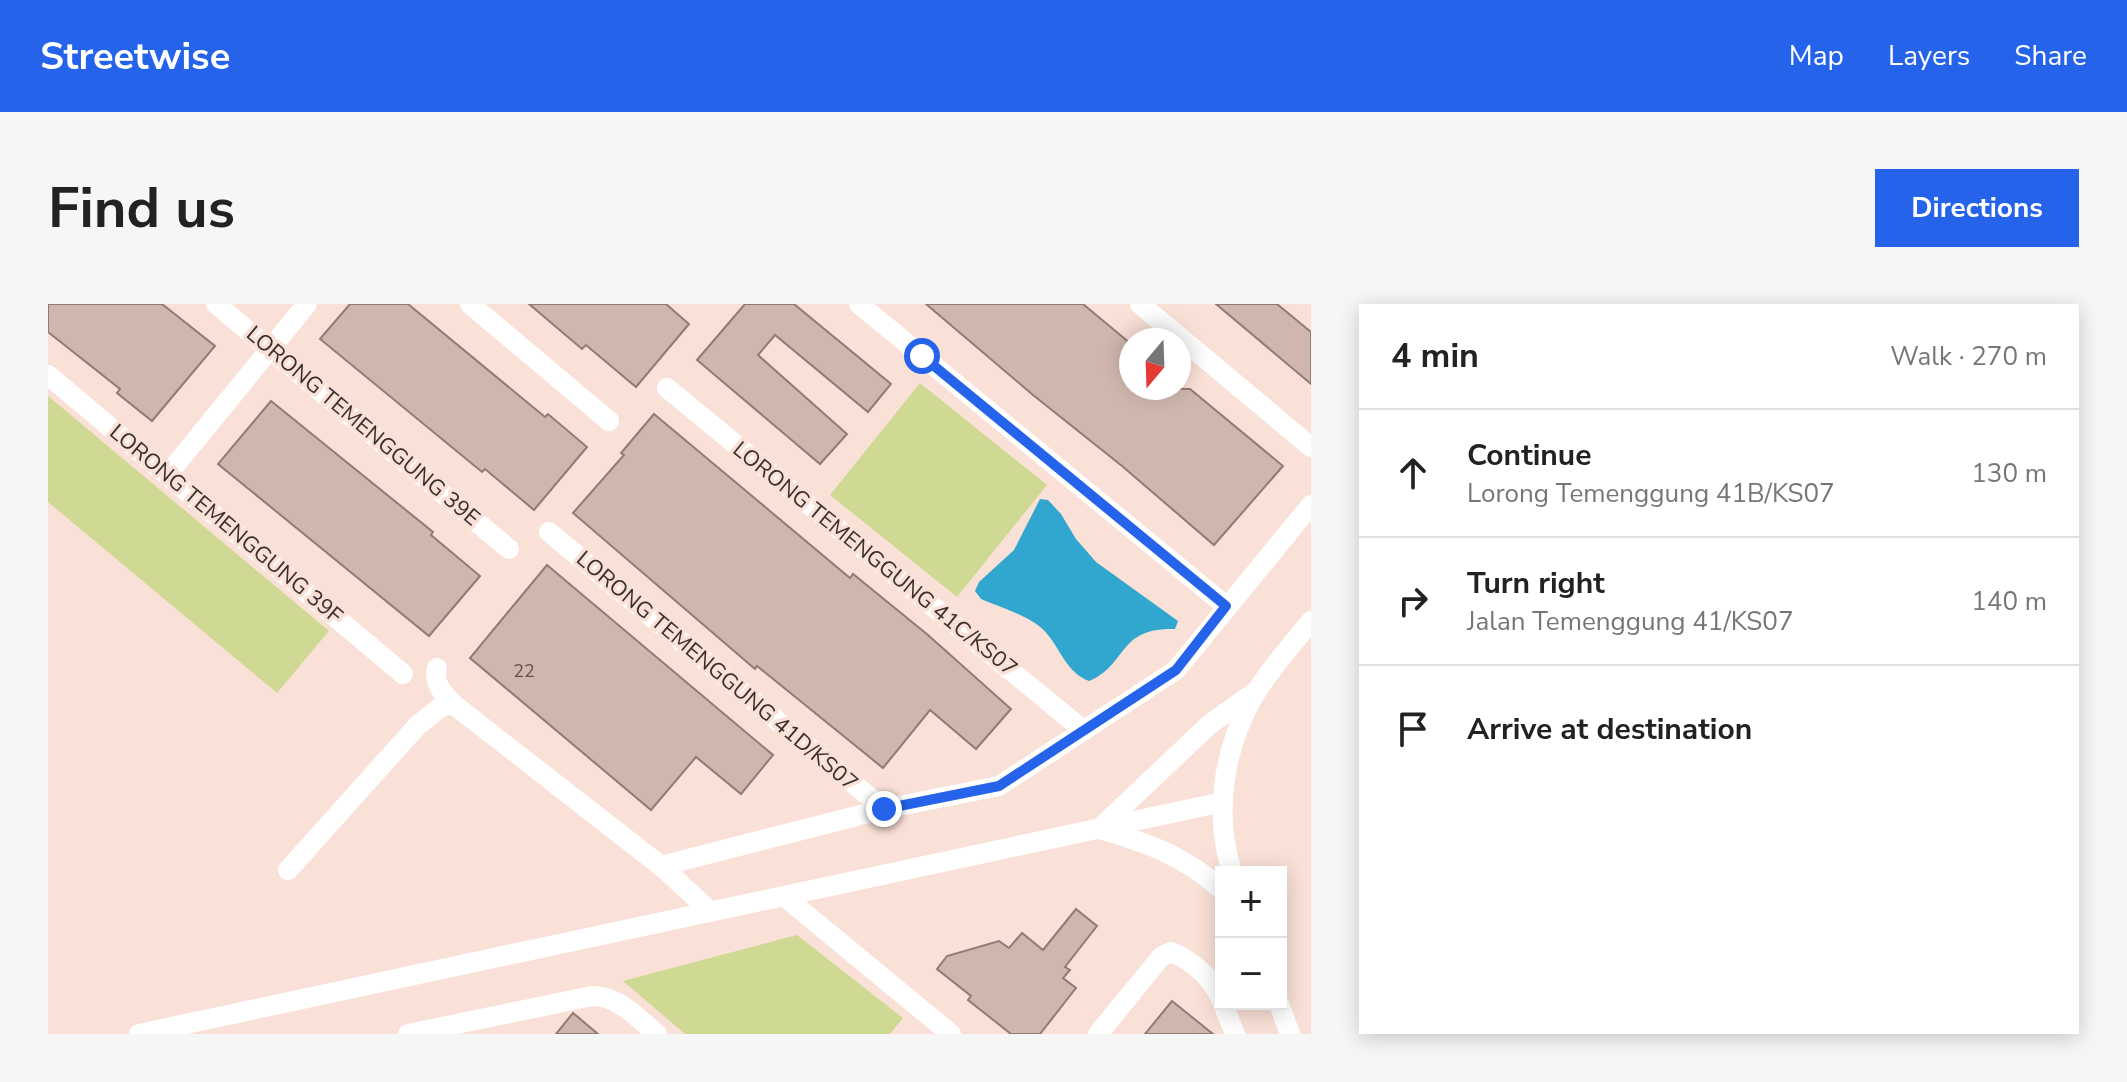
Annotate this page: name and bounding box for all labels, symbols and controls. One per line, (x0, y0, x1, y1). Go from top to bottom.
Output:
text: Streetwise (40, 31, 230, 82)
text: Map (1789, 37, 1844, 75)
text: Layers (1888, 37, 1970, 75)
text: Share (2014, 37, 2087, 75)
button: Directions (1875, 169, 2079, 247)
text: Find us (48, 170, 235, 247)
street label: LORONG TEMENGGUNG 39E (240, 319, 486, 533)
north arrow (1119, 328, 1191, 400)
text: 4 min (1391, 333, 1479, 379)
route start (904, 338, 940, 374)
text: Walk · 270 m (1890, 339, 2047, 374)
street label: LORONG TEMENGGUNG 39F (103, 417, 349, 631)
street label: LORONG TEMENGGUNG 41C/KS07 (726, 435, 1024, 683)
text: Continue (1467, 435, 1592, 476)
icon: ahead (1391, 451, 1435, 495)
text: 130 m (1971, 456, 2047, 491)
text: Lorong Temenggung 41B/KS07 (1467, 476, 1835, 511)
street label: LORONG TEMENGGUNG 41D/KS07 (570, 544, 864, 798)
text: Turn right (1467, 563, 1605, 604)
icon: right (1391, 579, 1435, 623)
text: 140 m (1971, 584, 2047, 619)
text: Jalan Temenggung 41/KS07 (1467, 604, 1794, 639)
house number: 22 (513, 659, 535, 683)
icon: arrive (1391, 707, 1435, 751)
text: Arrive at destination (1467, 709, 1752, 750)
route end (866, 791, 902, 827)
map controls (1215, 866, 1287, 1010)
button: + (1215, 866, 1287, 938)
button: − (1215, 938, 1287, 1010)

